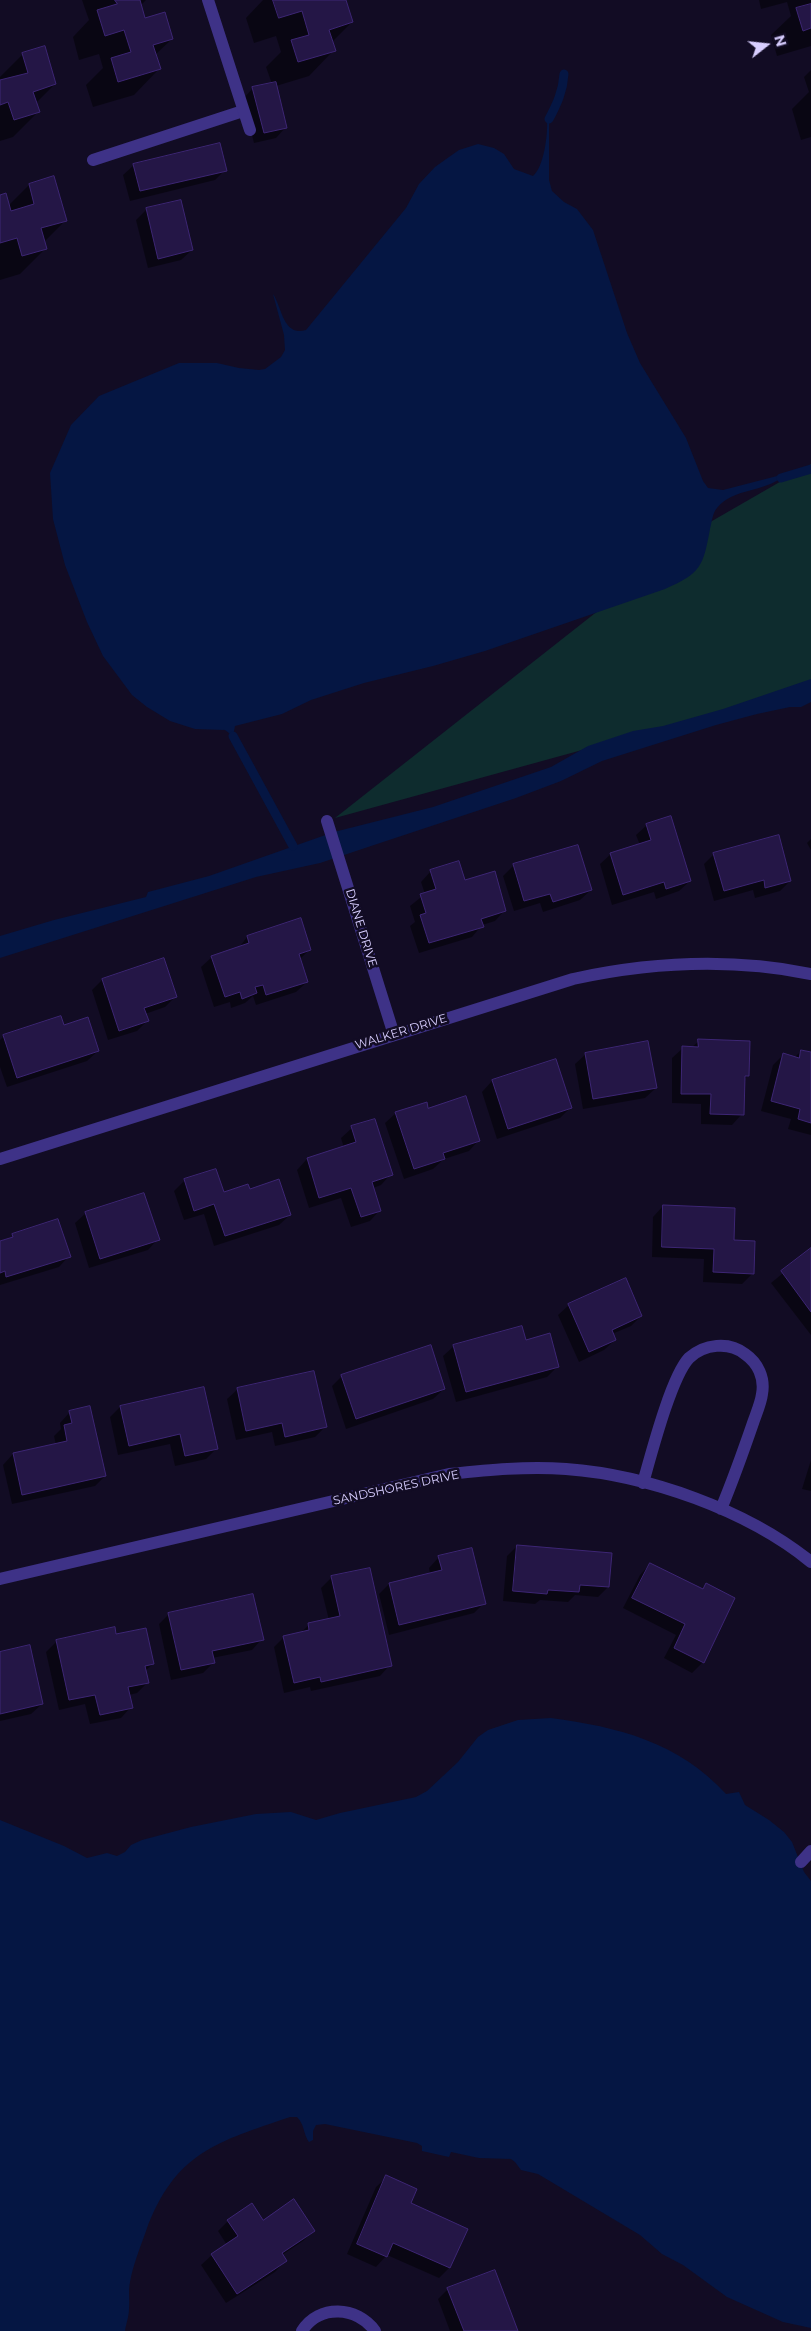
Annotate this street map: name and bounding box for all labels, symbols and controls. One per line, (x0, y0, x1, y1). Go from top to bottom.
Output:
north arrow (741, 20, 791, 70)
text: N (770, 33, 791, 49)
street label: DIANE DRIVE (342, 887, 380, 969)
street label: WALKER DRIVE (353, 1011, 449, 1053)
street label: SANDSHORES DRIVE (332, 1468, 460, 1508)

